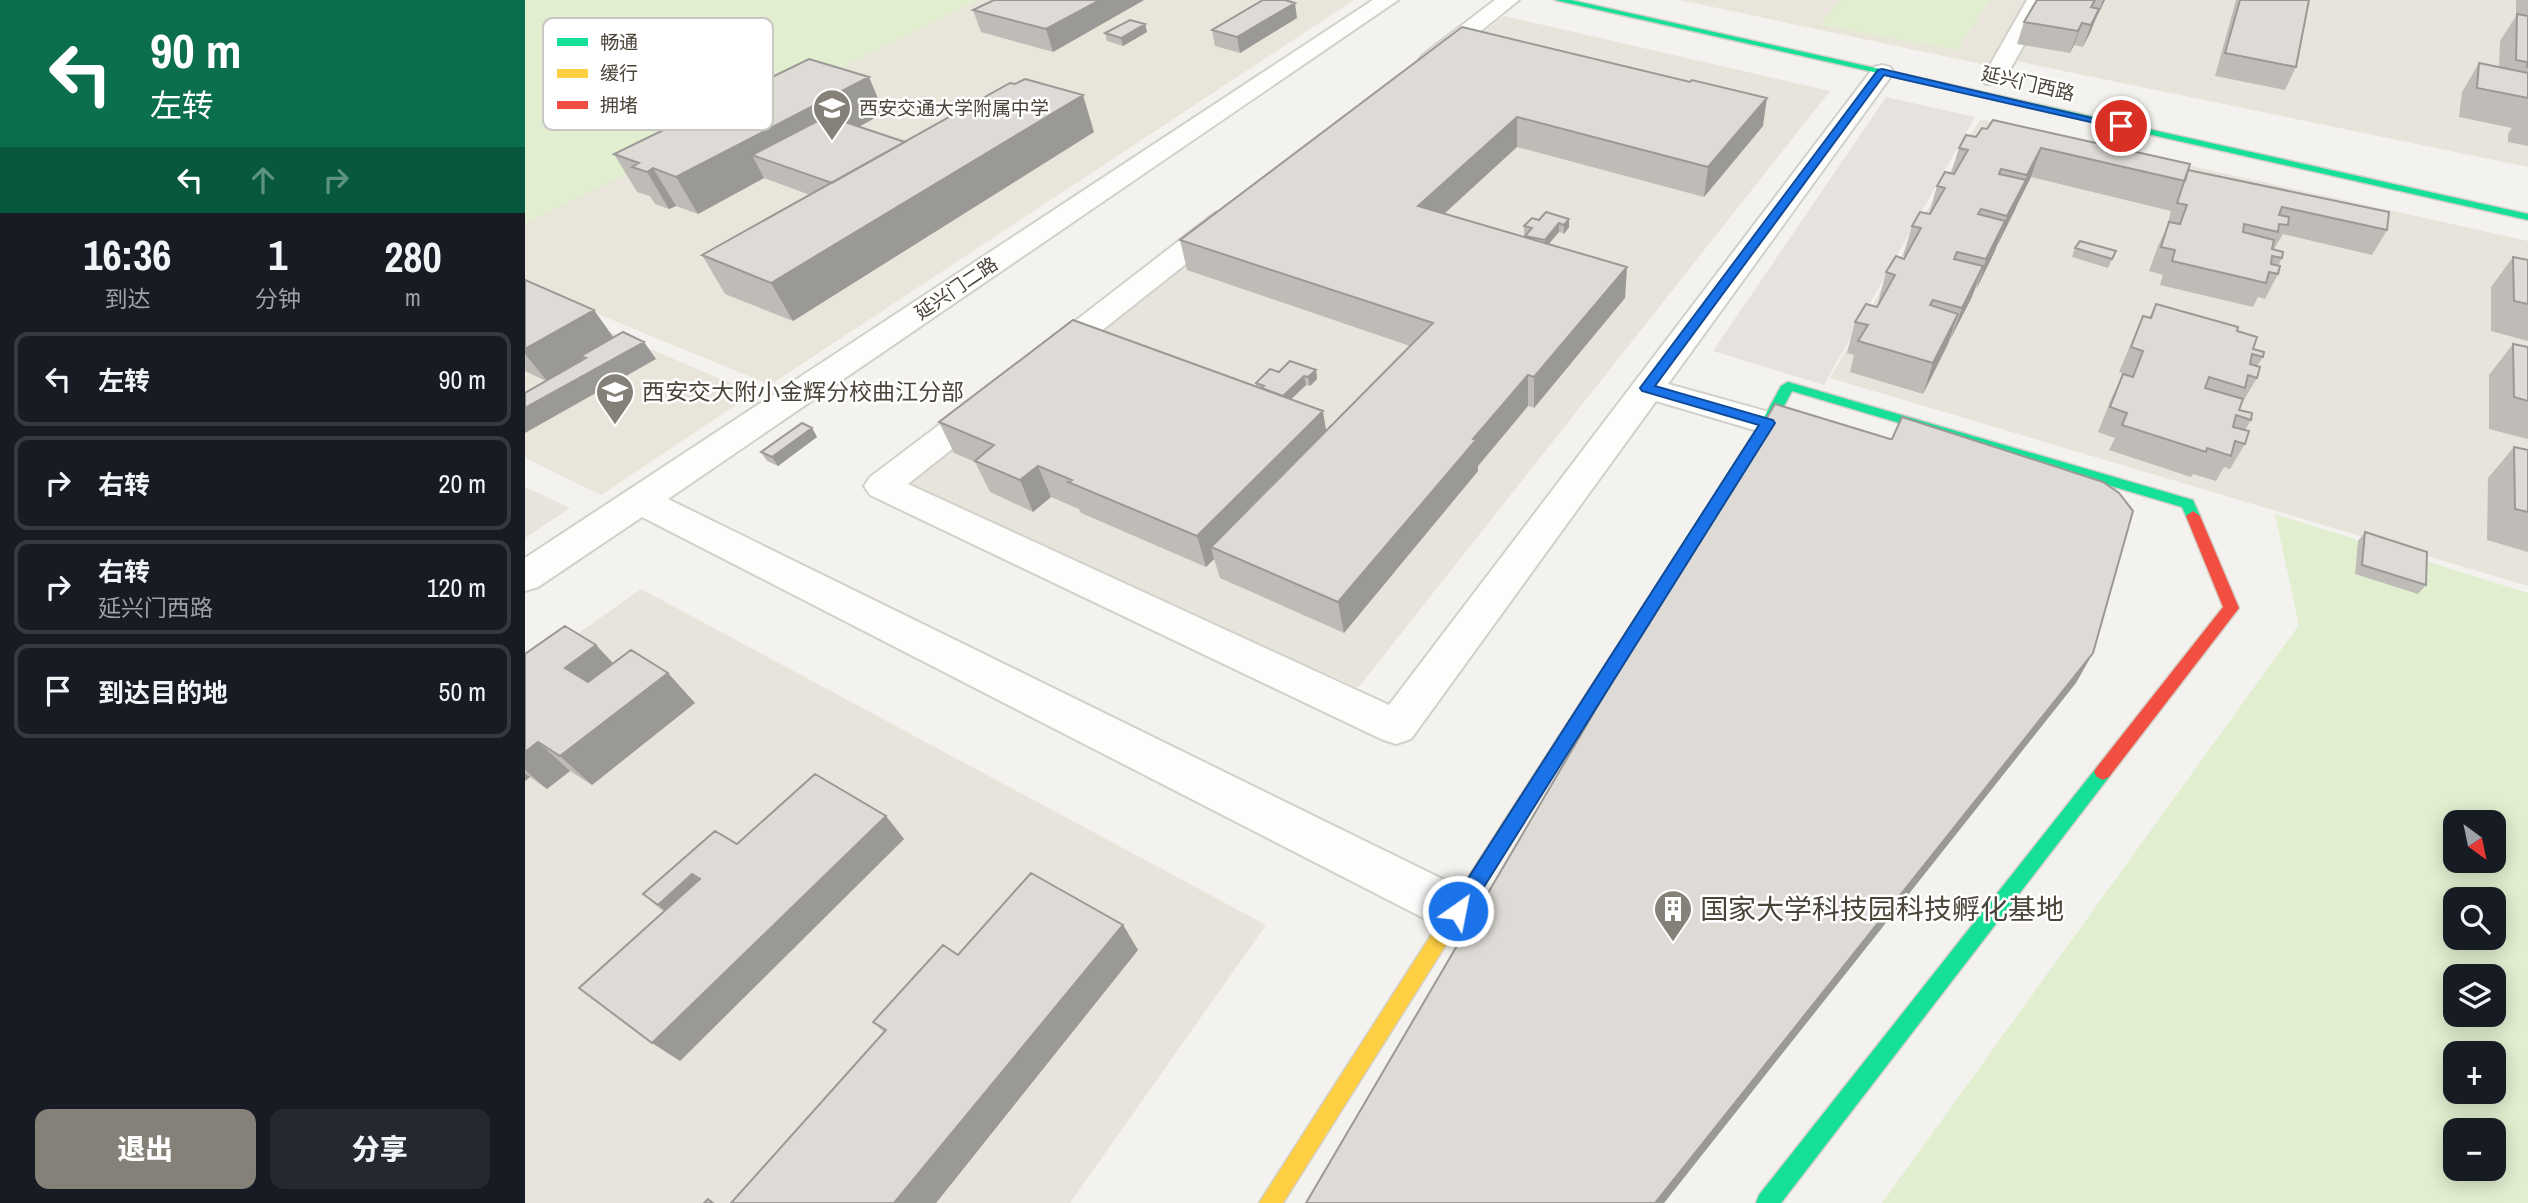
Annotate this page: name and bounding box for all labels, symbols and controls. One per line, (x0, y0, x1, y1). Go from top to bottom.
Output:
text: 90 m (150, 17, 242, 83)
legend (543, 18, 773, 130)
icon: left (35, 28, 126, 119)
text: 畅通 (600, 29, 638, 55)
text: 缓行 (600, 60, 638, 86)
street label: 延兴门西路 (1979, 60, 2077, 106)
text: 左转 (150, 84, 214, 127)
school or university icon: 西安交通大学附属中学 (811, 87, 853, 142)
text: 拥堵 (600, 92, 638, 118)
place label: 西安交通大学附属中学 (859, 95, 1049, 121)
pin (2091, 96, 2151, 156)
icon: arrive (2102, 107, 2140, 145)
icon: left (171, 161, 209, 199)
icon: ahead (244, 161, 282, 199)
icon: right (317, 161, 355, 199)
text: 16:36 (83, 227, 171, 283)
text: 1 (268, 227, 287, 283)
text: 280 (384, 229, 442, 285)
street label: 延兴门二路 (909, 251, 1003, 325)
text: m (405, 282, 421, 313)
text: 到达 (104, 283, 150, 314)
text: 分钟 (255, 283, 301, 314)
icon: left (39, 360, 77, 398)
text: 90 m (439, 362, 486, 397)
text: 左转 (98, 363, 150, 398)
school or university icon: 西安交大附小金辉分校曲江分部 (594, 371, 636, 426)
place label: 西安交大附小金辉分校曲江分部 (642, 376, 964, 407)
icon: right (39, 464, 77, 502)
text: 20 m (439, 466, 486, 501)
text: 右转 (98, 467, 150, 502)
text: 右转 (98, 554, 150, 589)
icon: right (39, 568, 77, 606)
text: 120 m (427, 570, 486, 605)
text: 延兴门西路 (98, 592, 213, 623)
icon: arrive (39, 672, 77, 710)
text: 50 m (439, 674, 486, 709)
text: 到达目的地 (98, 675, 228, 710)
north arrow (2443, 810, 2506, 873)
map controls (2443, 810, 2506, 1181)
position arrow (1421, 874, 1495, 948)
button: search (2443, 887, 2506, 950)
building icon: 国家大学科技园科技孵化基地 (1652, 888, 1694, 943)
place label: 国家大学科技园科技孵化基地 (1700, 890, 2064, 928)
button: layers (2443, 964, 2506, 1027)
button: + (2443, 1041, 2506, 1104)
button: 退出 (35, 1109, 256, 1189)
button: 分享 (270, 1109, 490, 1189)
button: − (2443, 1118, 2506, 1181)

